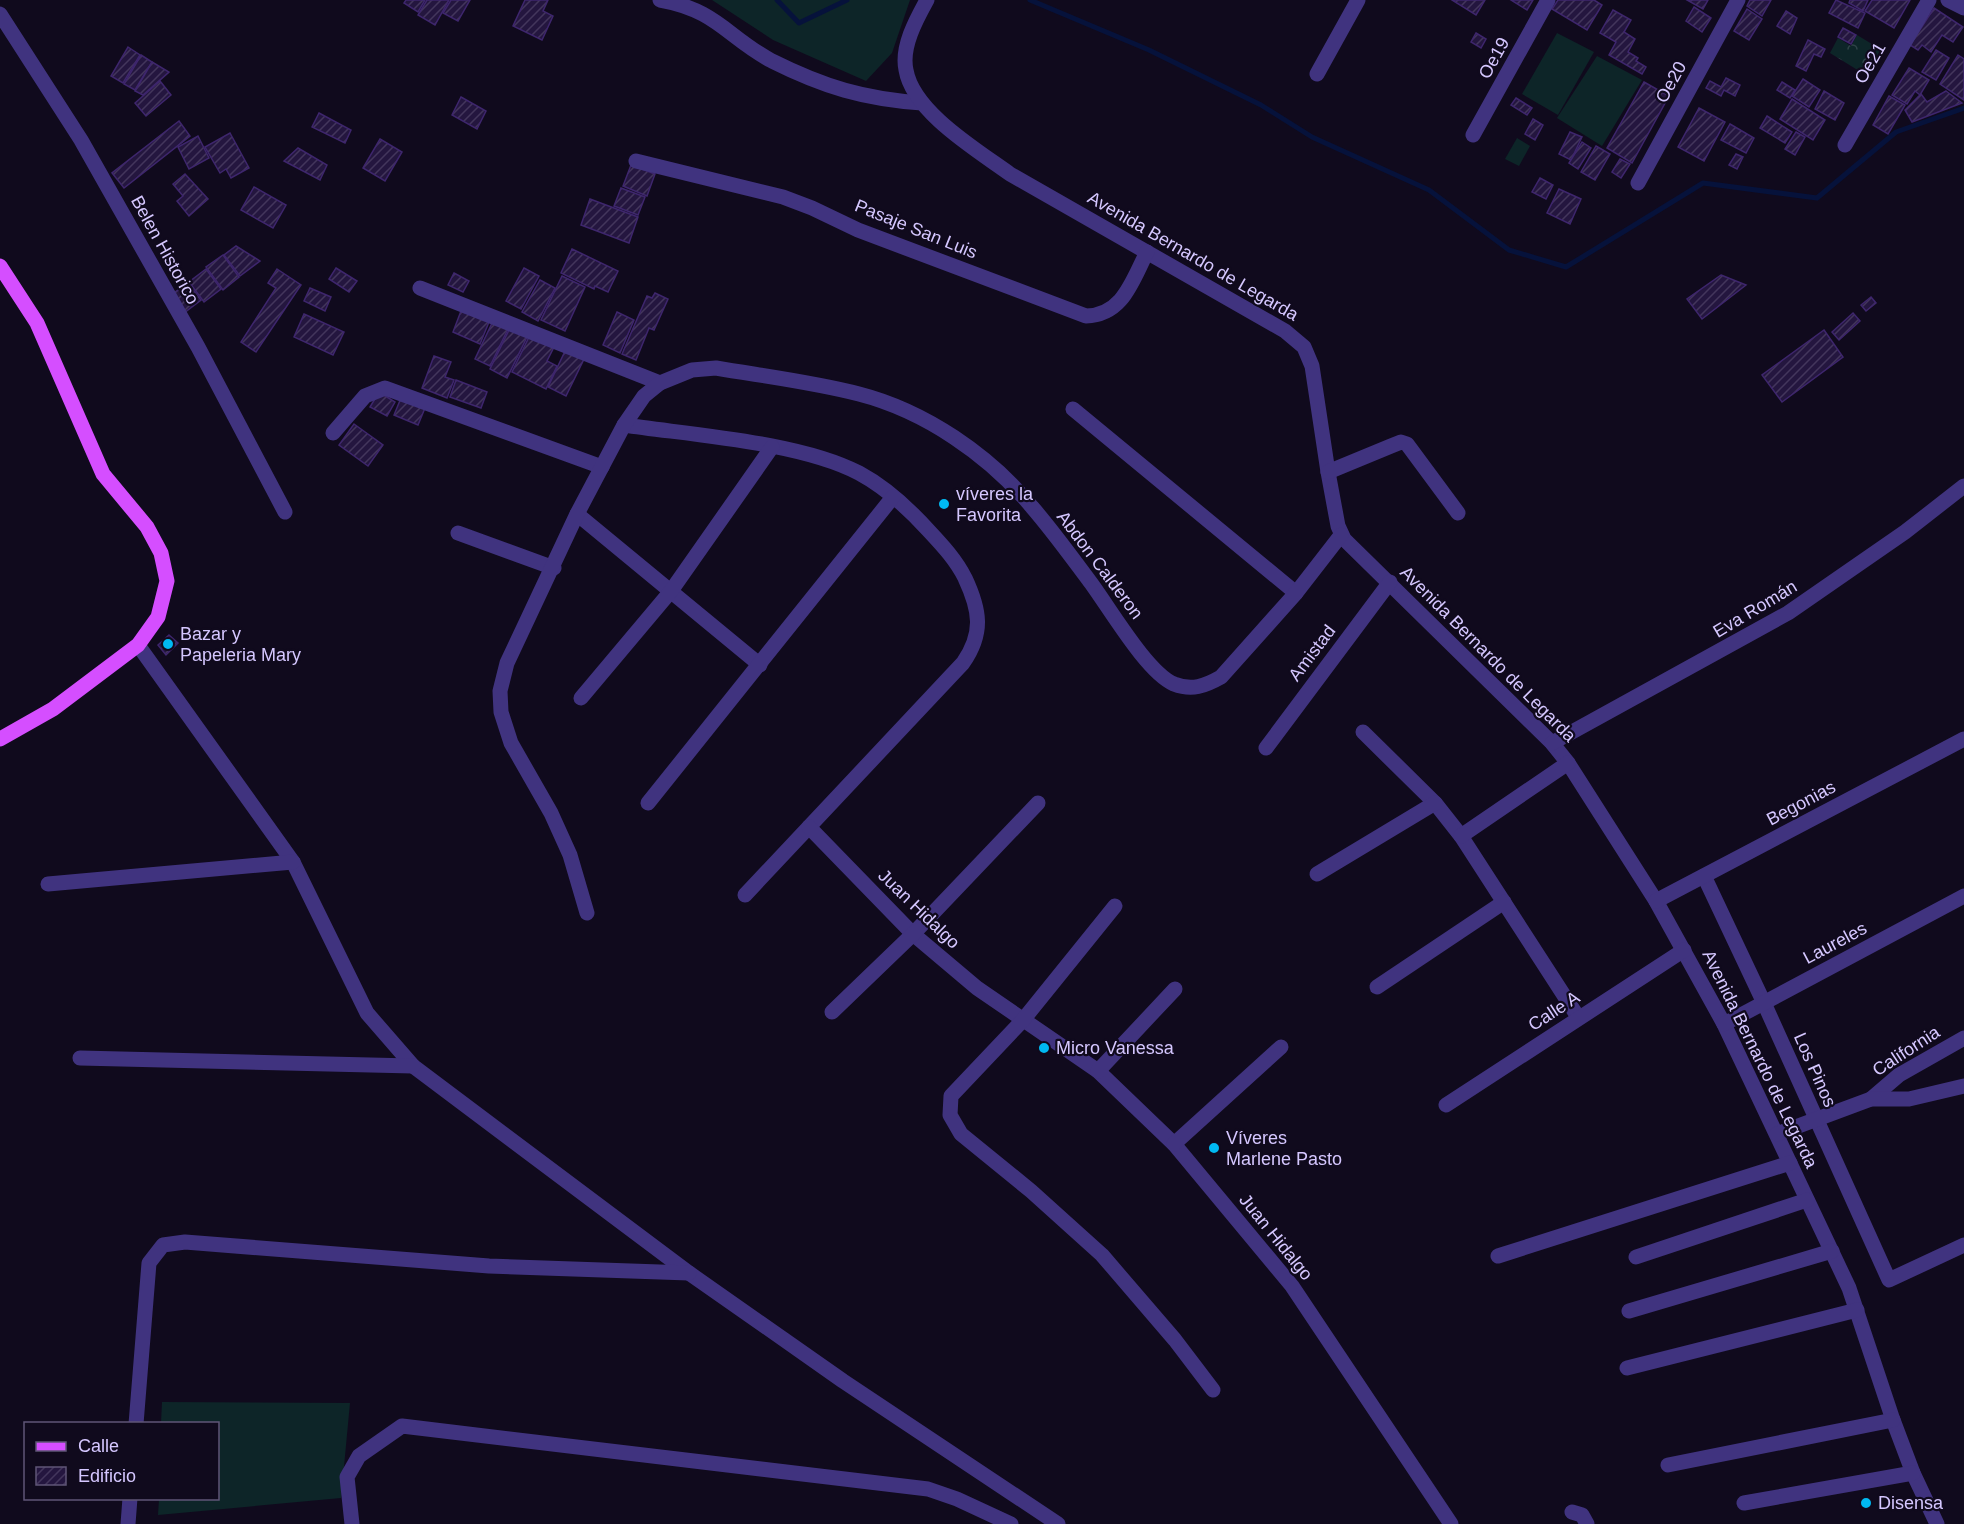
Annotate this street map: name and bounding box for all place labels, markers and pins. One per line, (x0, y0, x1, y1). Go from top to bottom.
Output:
place label: víveres la Favorita (956, 484, 1034, 525)
marker: víveres la Favorita (937, 497, 951, 511)
place label: Bazar y Papeleria Mary (180, 624, 301, 665)
marker: Bazar y Papeleria Mary (161, 637, 175, 651)
place label: Micro Vanessa (1056, 1038, 1175, 1058)
marker: Micro Vanessa (1037, 1041, 1051, 1055)
place label: Víveres Marlene Pasto (1226, 1128, 1342, 1169)
marker: Víveres Marlene Pasto (1207, 1141, 1221, 1155)
place label: Disensa (1878, 1493, 1944, 1513)
marker: Disensa (1859, 1496, 1873, 1510)

